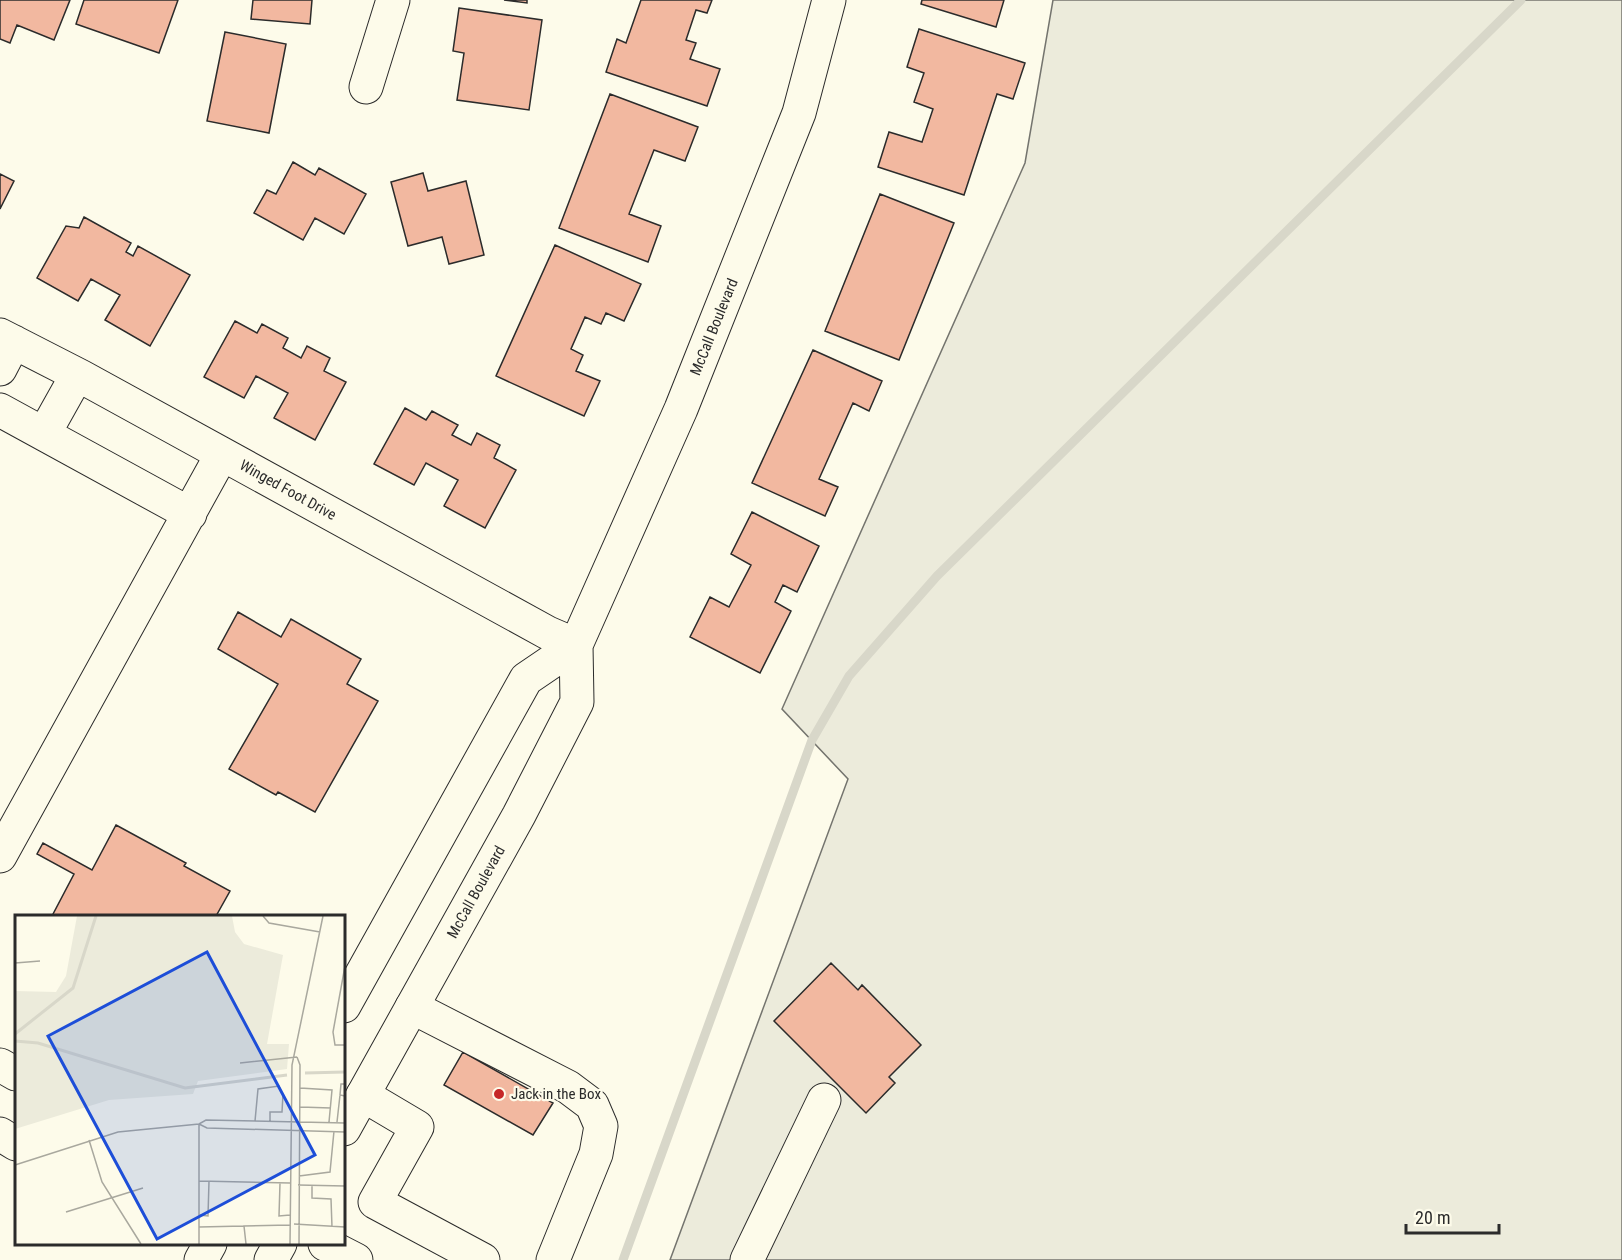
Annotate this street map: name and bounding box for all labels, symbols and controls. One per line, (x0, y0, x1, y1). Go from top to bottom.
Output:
street label: McCall Boulevard (686, 276, 742, 378)
street label: Winged Foot Drive (237, 456, 339, 524)
street label: McCall Boulevard (443, 843, 509, 941)
inset map (15, 915, 345, 1245)
place label: Jack in the Box (511, 1085, 601, 1103)
marker: Jack in the Box (492, 1087, 506, 1101)
scale bar (1406, 1197, 1499, 1235)
text: 20 m (1415, 1207, 1450, 1228)

